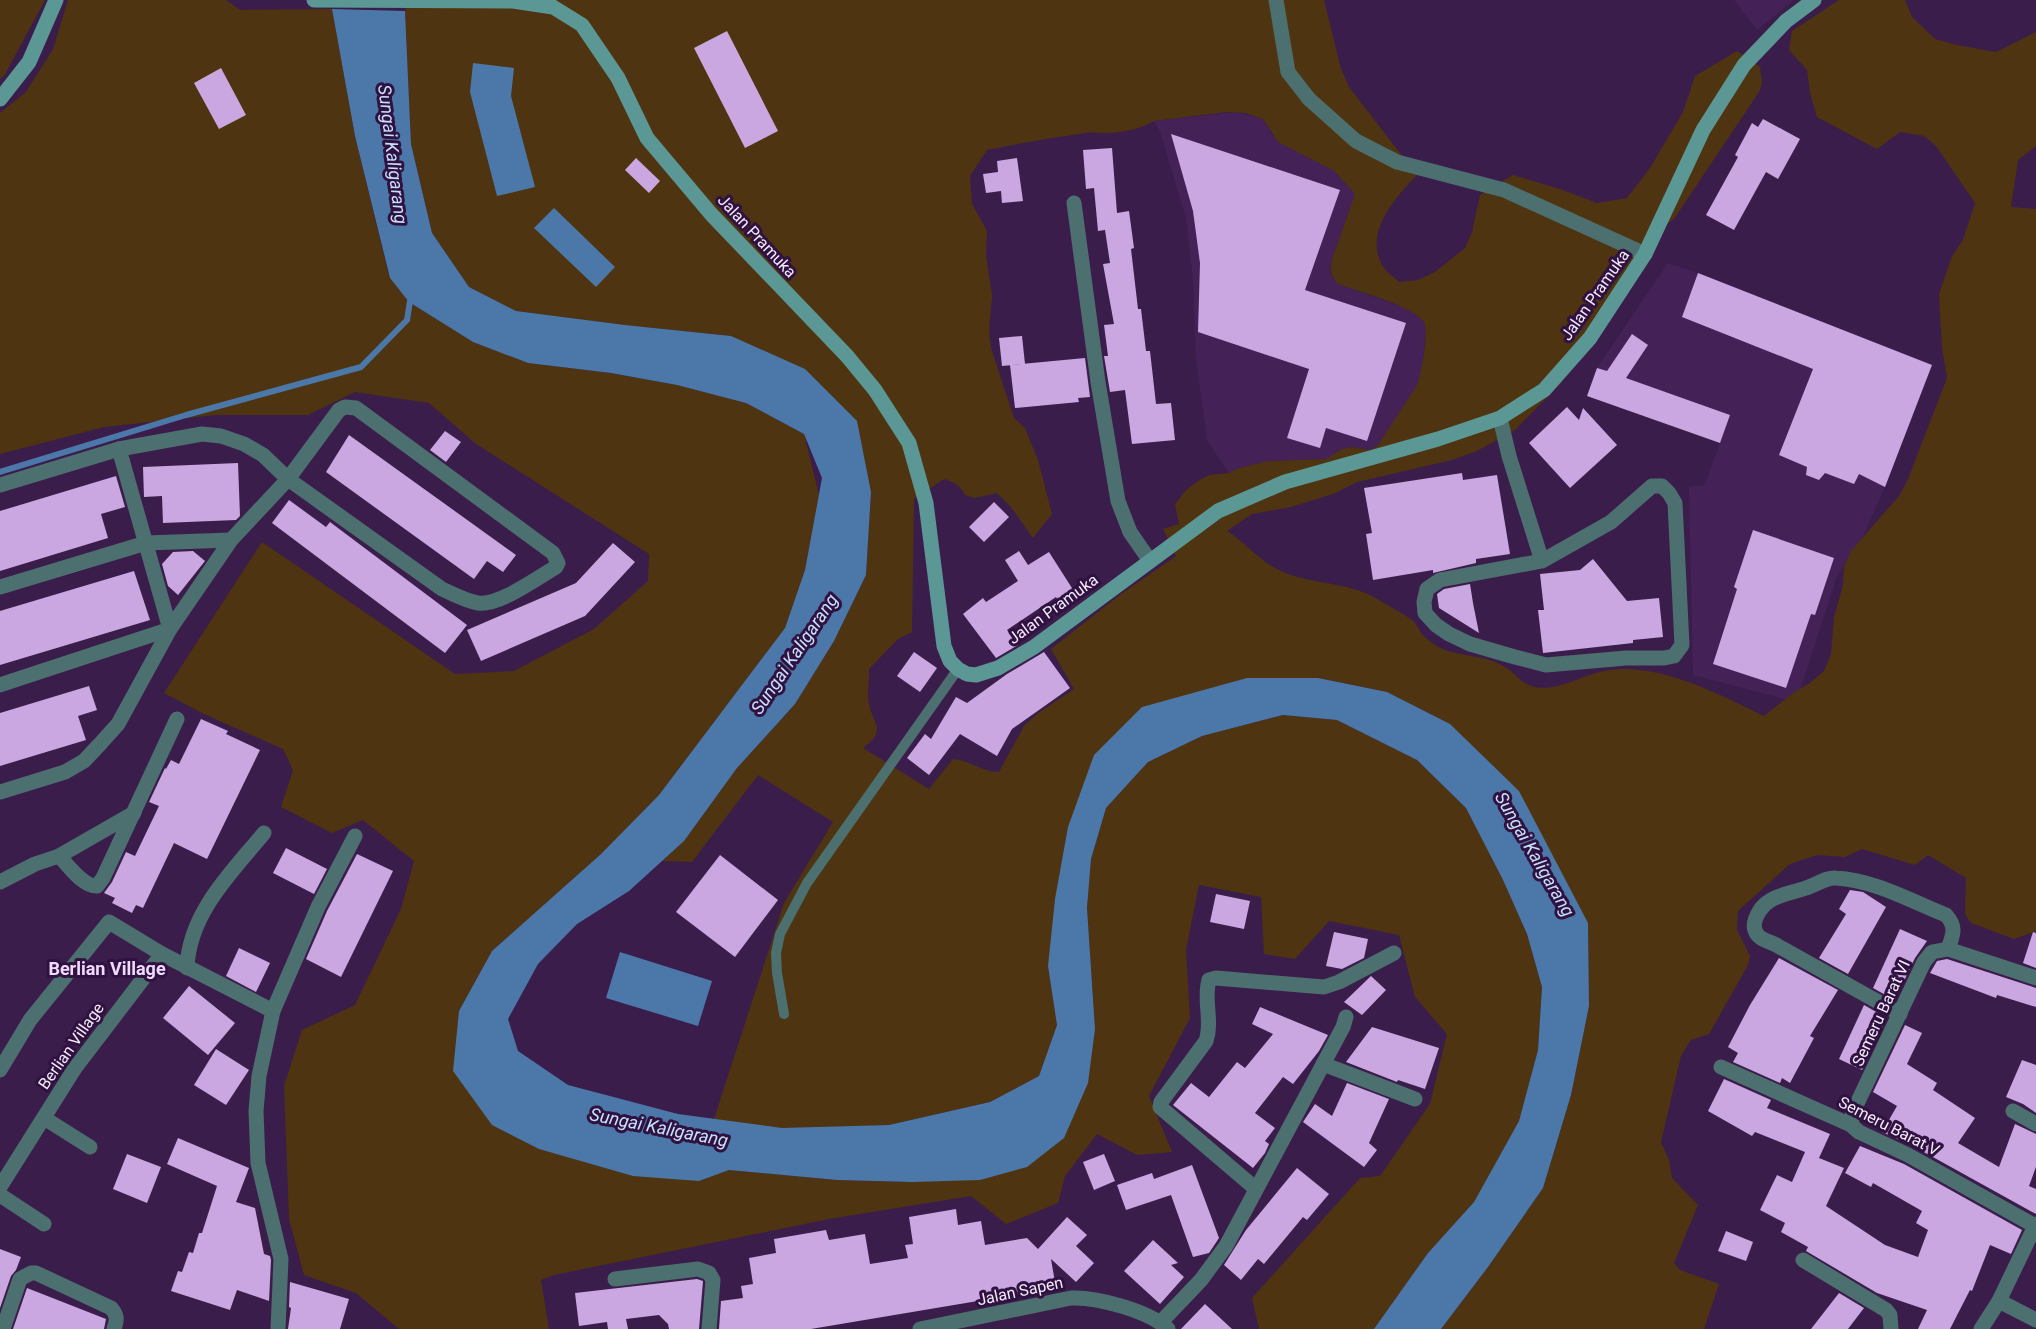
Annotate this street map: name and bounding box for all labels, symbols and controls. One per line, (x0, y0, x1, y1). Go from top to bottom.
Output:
water label: Sungai Kaligarang (374, 83, 412, 225)
street label: Jalan Pramuka (714, 191, 800, 281)
street label: Jalan Pramuka (1557, 246, 1633, 344)
street label: Jalan Pramuka (1004, 570, 1102, 648)
water label: Sungai Kaligarang (746, 590, 842, 718)
water label: Sungai Kaligarang (1491, 788, 1579, 920)
street label: Semeru Barat VI (1848, 957, 1914, 1069)
district label: Berlian Village (48, 958, 166, 979)
street label: Berlian Village (34, 999, 108, 1093)
street label: Semeru Barat V (1835, 1092, 1943, 1160)
water label: Sungai Kaligarang (588, 1103, 730, 1151)
street label: Jalan Sapen (975, 1273, 1065, 1309)

